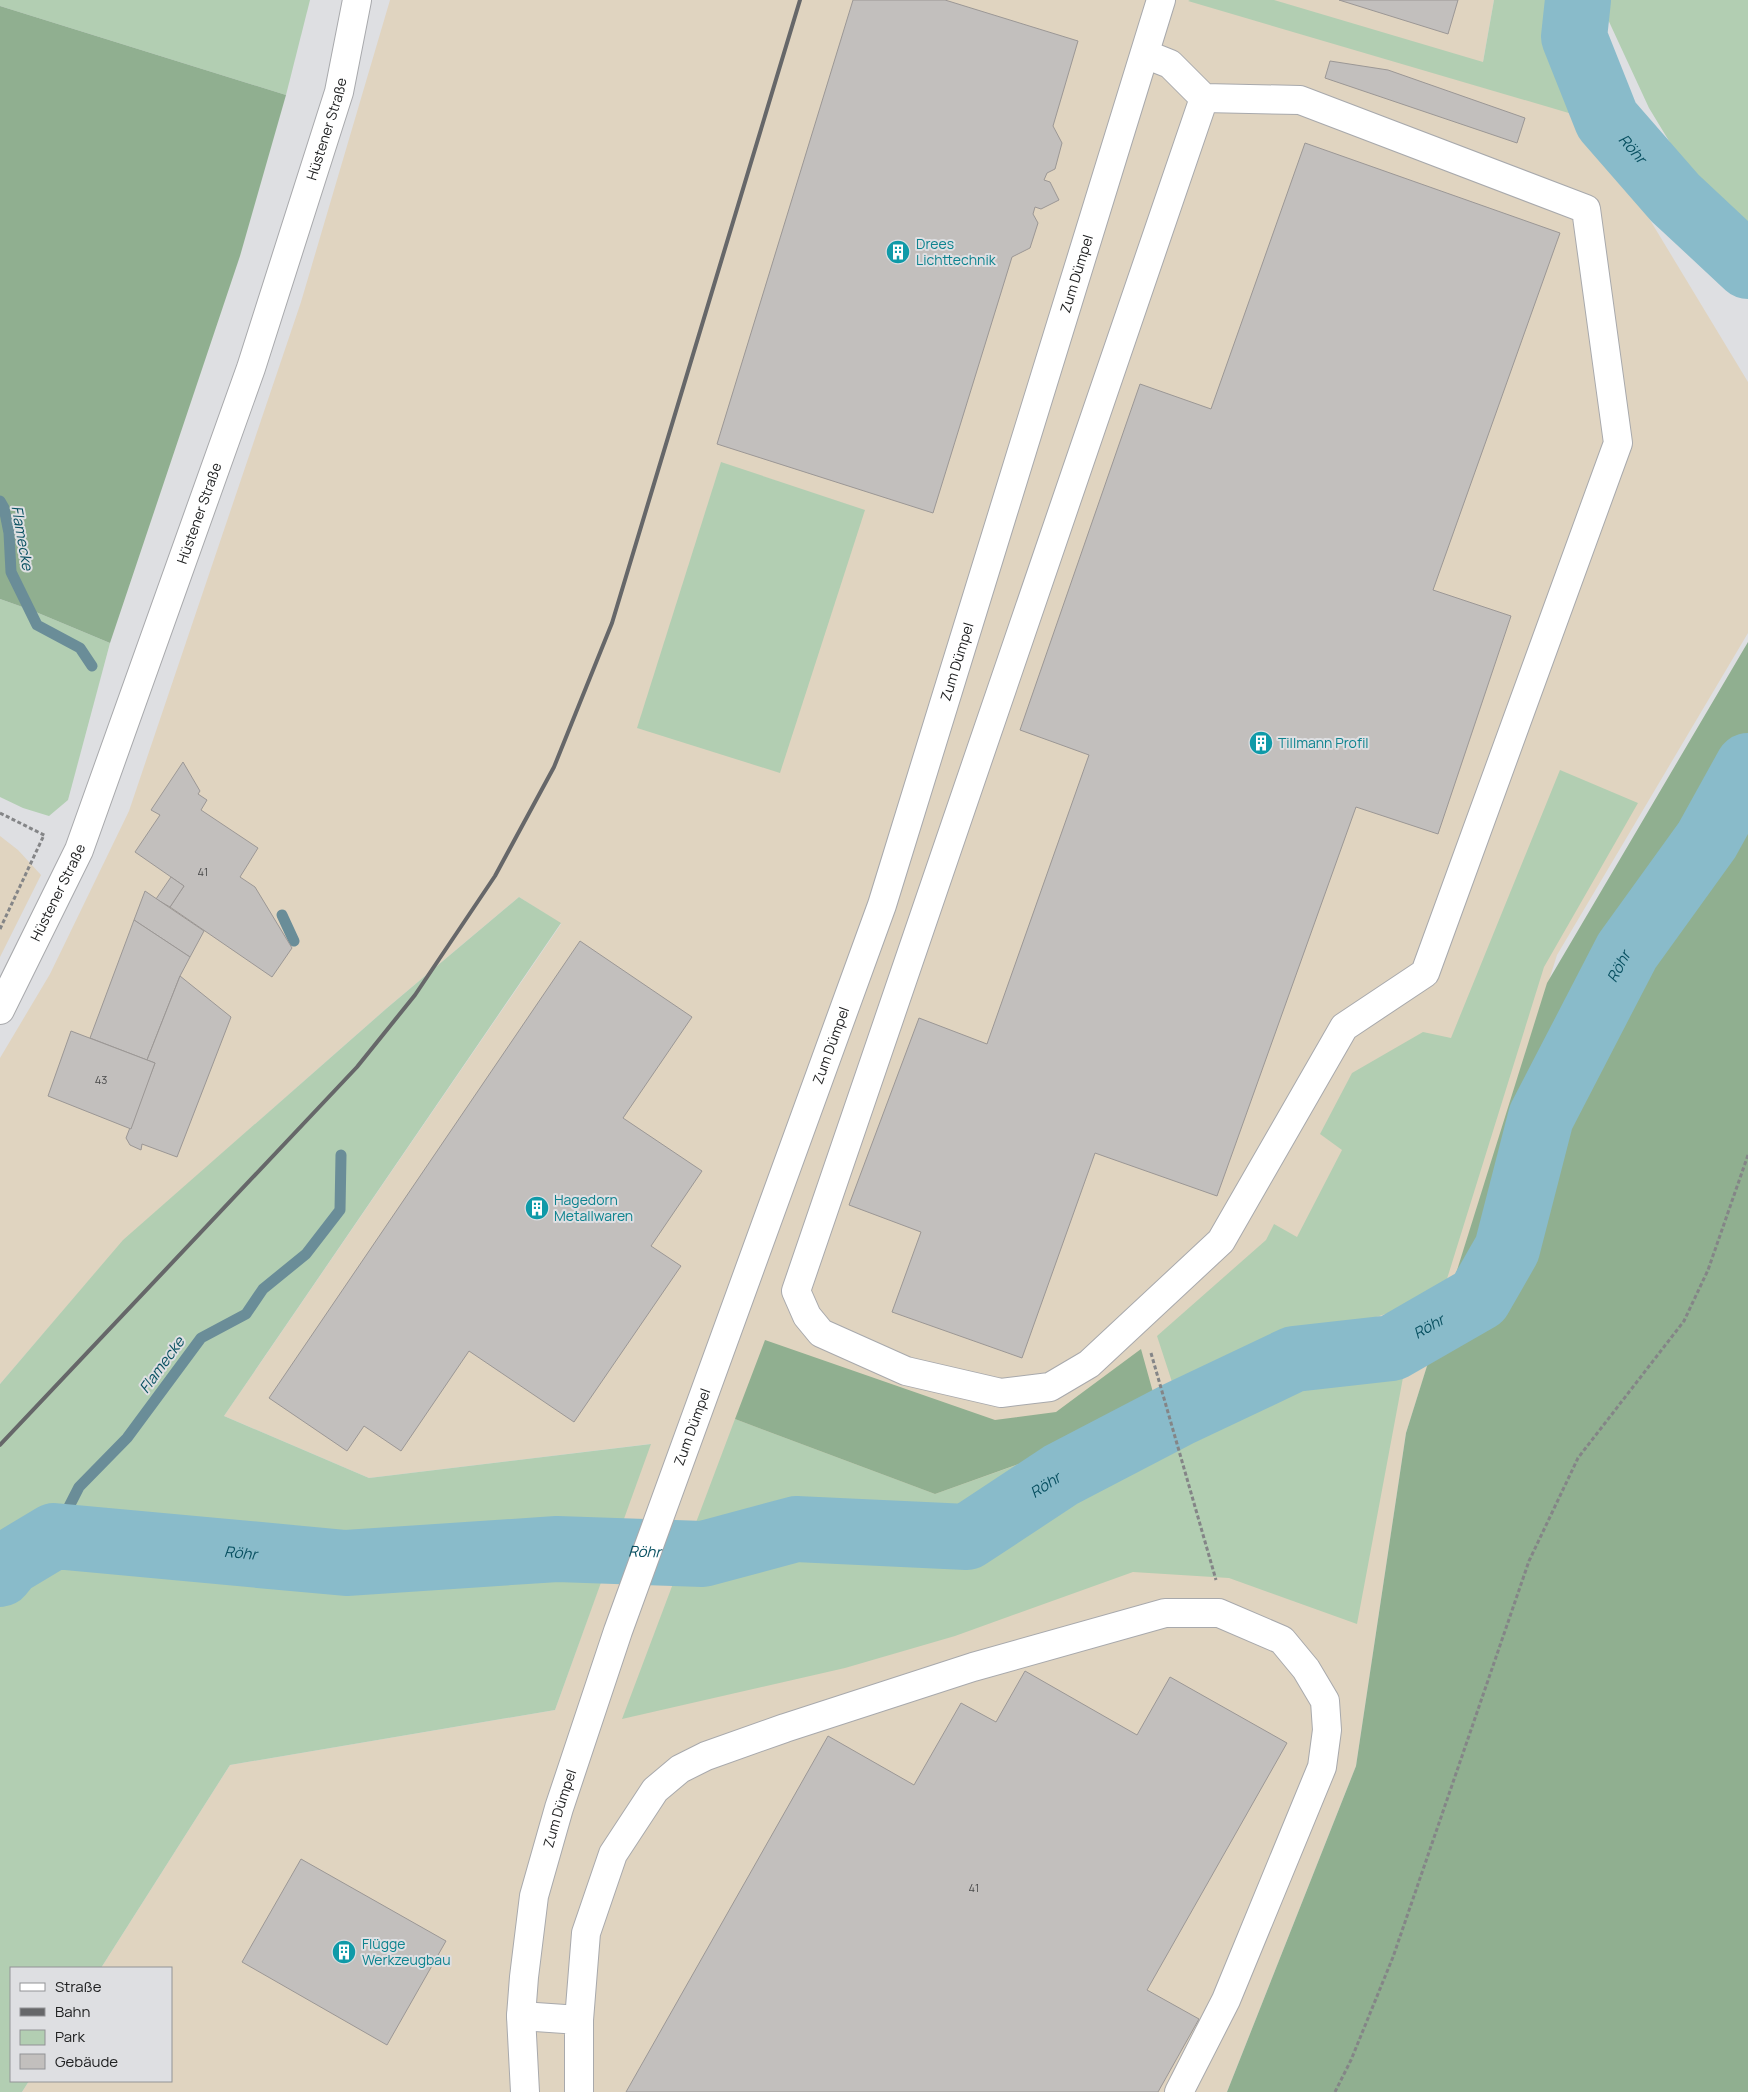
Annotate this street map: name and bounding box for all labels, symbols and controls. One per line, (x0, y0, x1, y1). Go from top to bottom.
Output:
street label: Hüstener Straße (302, 76, 351, 182)
water label: Röhr (1614, 129, 1653, 170)
street label: Zum Dümpel (1055, 232, 1097, 315)
place label: Drees Lichttechnik (916, 234, 997, 269)
building icon: Drees Lichttechnik (885, 239, 911, 265)
street label: Hüstener Straße (172, 460, 226, 566)
water label: Flamecke (6, 504, 39, 573)
street label: Zum Dümpel (936, 620, 978, 703)
building icon: Tillmann Profil (1248, 730, 1274, 756)
place label: Tillmann Profil (1278, 733, 1369, 752)
street label: Hüstener Straße (25, 841, 89, 944)
house number: 41 (198, 864, 208, 879)
water label: Röhr (1602, 945, 1637, 986)
street label: Zum Dümpel (808, 1004, 853, 1087)
house number: 43 (95, 1072, 107, 1087)
place label: Hagedorn Metallwaren (554, 1190, 633, 1225)
building icon: Hagedorn Metallwaren (524, 1195, 550, 1221)
water label: Röhr (1409, 1308, 1450, 1344)
water label: Flamecke (134, 1331, 190, 1397)
street label: Zum Dümpel (669, 1385, 714, 1468)
water label: Röhr (1026, 1466, 1067, 1503)
water label: Röhr (628, 1540, 664, 1563)
water label: Röhr (223, 1541, 260, 1565)
street label: Zum Dümpel (538, 1767, 580, 1850)
house number: 41 (969, 1880, 979, 1895)
place label: Flügge Werkzeugbau (362, 1934, 450, 1969)
building icon: Flügge Werkzeugbau (331, 1939, 357, 1965)
legend (10, 1967, 172, 2082)
text: Straße (55, 1976, 102, 1997)
text: Bahn (55, 2001, 90, 2022)
text: Park (55, 2026, 85, 2047)
text: Gebäude (55, 2051, 118, 2072)

